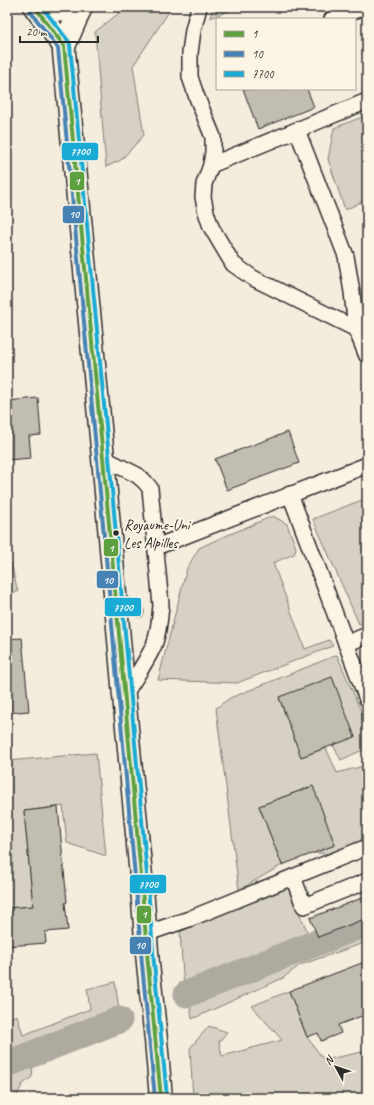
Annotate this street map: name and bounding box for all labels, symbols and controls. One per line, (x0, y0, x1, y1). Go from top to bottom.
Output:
scale bar (20, 18, 98, 44)
legend (216, 18, 356, 90)
text: 20 m (26, 24, 48, 40)
text: 1 (252, 26, 258, 42)
text: 10 (252, 46, 264, 62)
text: 7700 (252, 66, 275, 82)
line badge: 7700 (61, 142, 99, 161)
text: 7700 (70, 144, 91, 158)
line badge: 1 (69, 171, 85, 191)
text: 1 (75, 174, 81, 188)
line badge: 10 (62, 205, 85, 224)
text: 10 (69, 207, 80, 221)
place label: Royaume-Uni Les Alpilles (124, 516, 192, 553)
marker: Royaume-Uni Les Alpilles (111, 528, 121, 538)
line badge: 1 (103, 538, 119, 557)
text: 1 (109, 541, 115, 555)
line badge: 10 (96, 570, 119, 589)
text: 10 (103, 573, 114, 587)
line badge: 7700 (104, 597, 142, 617)
text: 7700 (113, 600, 134, 614)
line badge: 7700 (129, 874, 167, 894)
text: 7700 (138, 877, 159, 891)
line badge: 1 (136, 905, 152, 924)
text: 1 (142, 907, 148, 921)
line badge: 10 (129, 936, 152, 955)
text: 10 (135, 938, 146, 952)
north arrow (316, 1047, 356, 1087)
text: N (321, 1052, 337, 1068)

